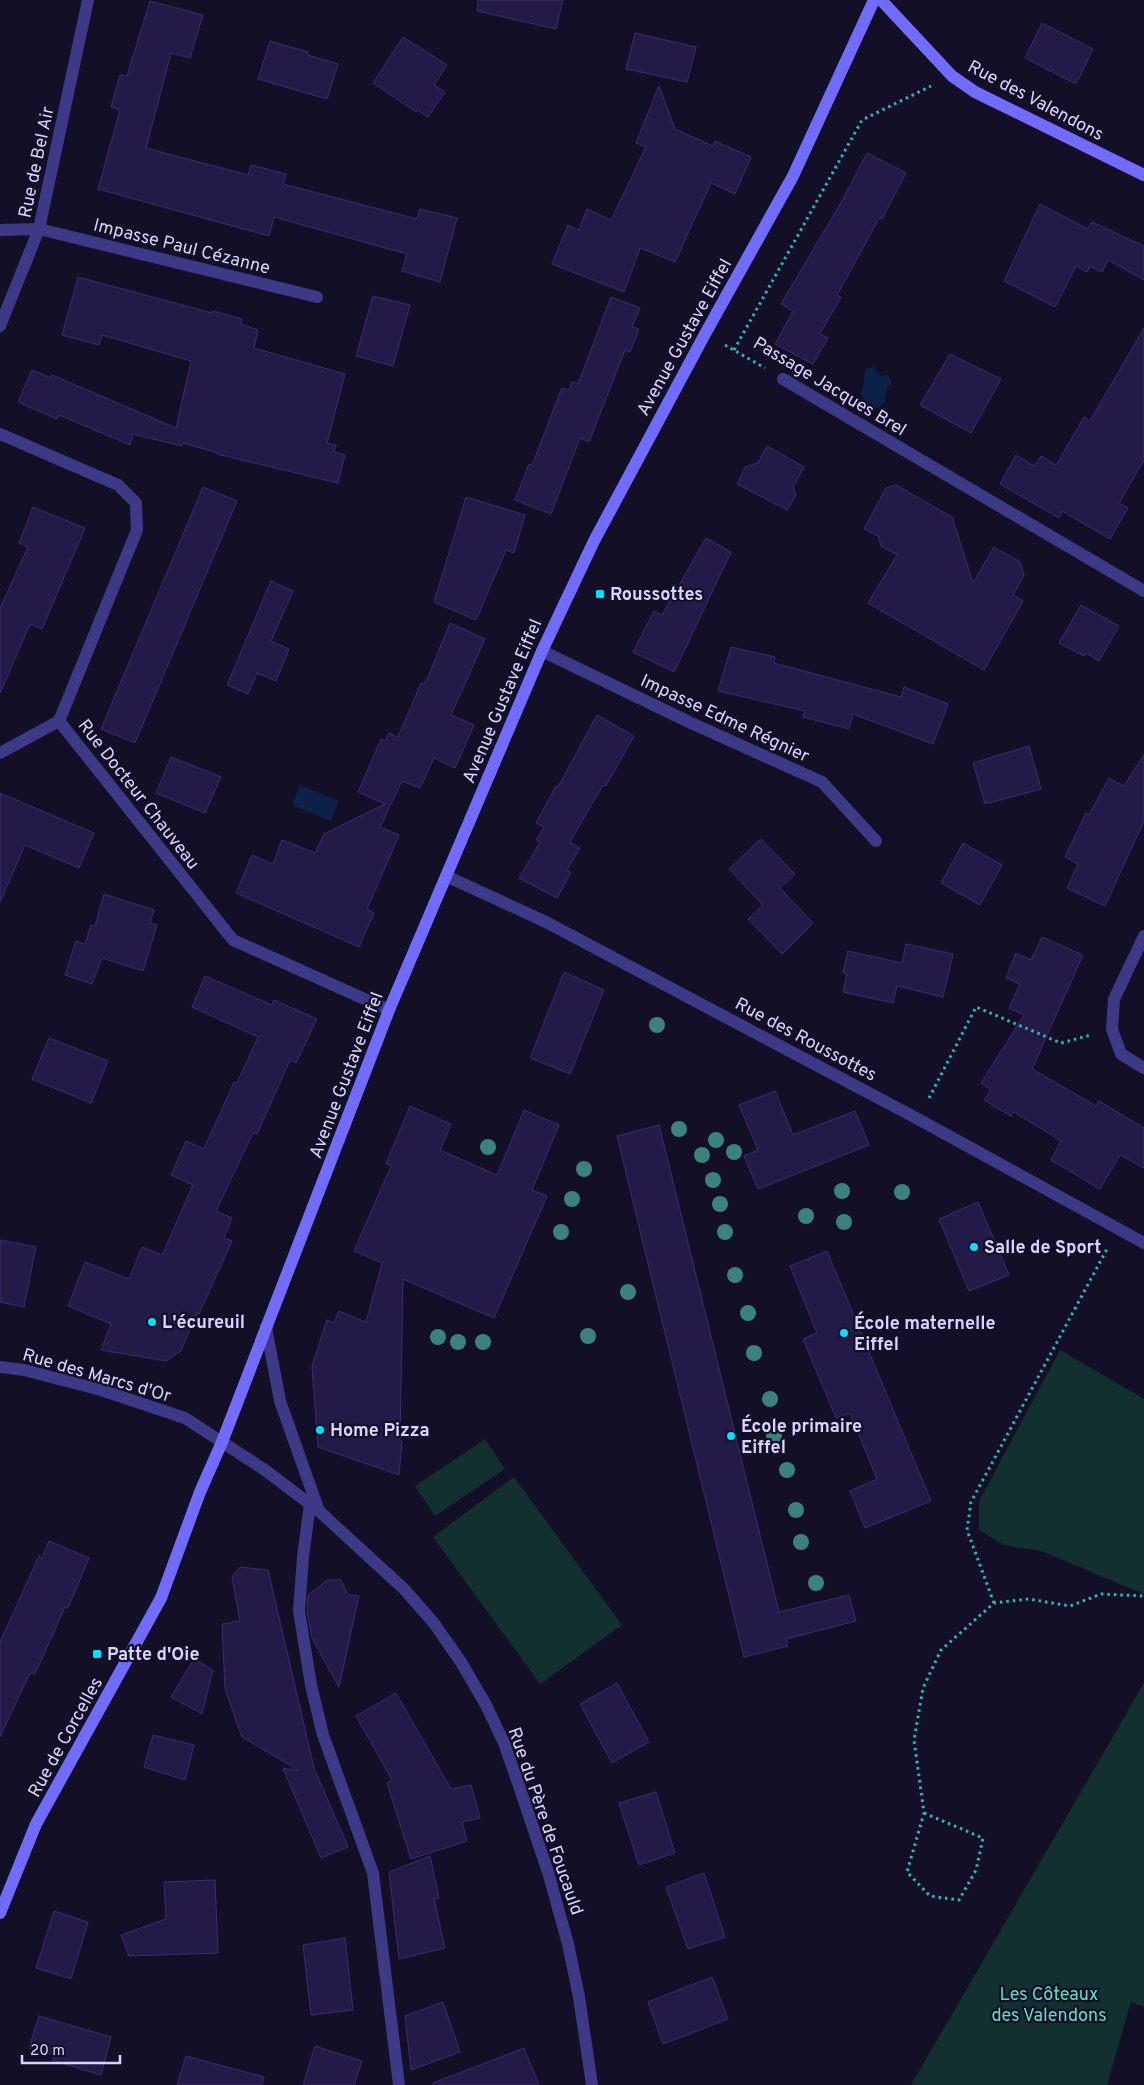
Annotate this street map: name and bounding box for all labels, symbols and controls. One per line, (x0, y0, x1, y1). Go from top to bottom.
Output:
street label: Rue des Valendons (963, 56, 1107, 147)
street label: Rue de Bel Air (14, 104, 61, 220)
street label: Impasse Paul Cézanne (91, 214, 272, 281)
street label: Avenue Gustave Eiffel (633, 255, 738, 420)
street label: Passage Jacques Brel (748, 332, 910, 442)
place label: Roussottes (610, 584, 703, 607)
marker: Roussottes (594, 588, 606, 600)
street label: Avenue Gustave Eiffel (458, 616, 548, 787)
street label: Impasse Edme Régnier (636, 670, 813, 769)
street label: Rue Docteur Chauveau (72, 715, 204, 875)
street label: Avenue Gustave Eiffel (305, 989, 390, 1162)
street label: Rue des Roussottes (730, 993, 880, 1087)
place label: Salle de Sport (984, 1237, 1101, 1260)
marker: Salle de Sport (968, 1241, 980, 1253)
place label: École maternelle Eiffel (854, 1311, 995, 1357)
place label: L'écureuil (162, 1312, 245, 1335)
marker: L'écureuil (146, 1316, 158, 1328)
marker: École maternelle Eiffel (838, 1327, 850, 1339)
street label: Rue des Marcs d'Or (19, 1344, 174, 1409)
place label: École primaire Eiffel (741, 1414, 862, 1460)
place label: Home Pizza (330, 1420, 430, 1443)
marker: Home Pizza (314, 1424, 326, 1436)
marker: École primaire Eiffel (725, 1430, 737, 1442)
place label: Patte d'Oie (107, 1644, 199, 1667)
marker: Patte d'Oie (91, 1648, 103, 1660)
street label: Rue de Corcelles (24, 1673, 109, 1802)
street label: Rue du Père de Foucauld (502, 1725, 588, 1918)
park label: Les Côteaux des Valendons (991, 1984, 1107, 2028)
scale bar (22, 2032, 120, 2064)
text: 20 m (30, 2042, 65, 2061)

